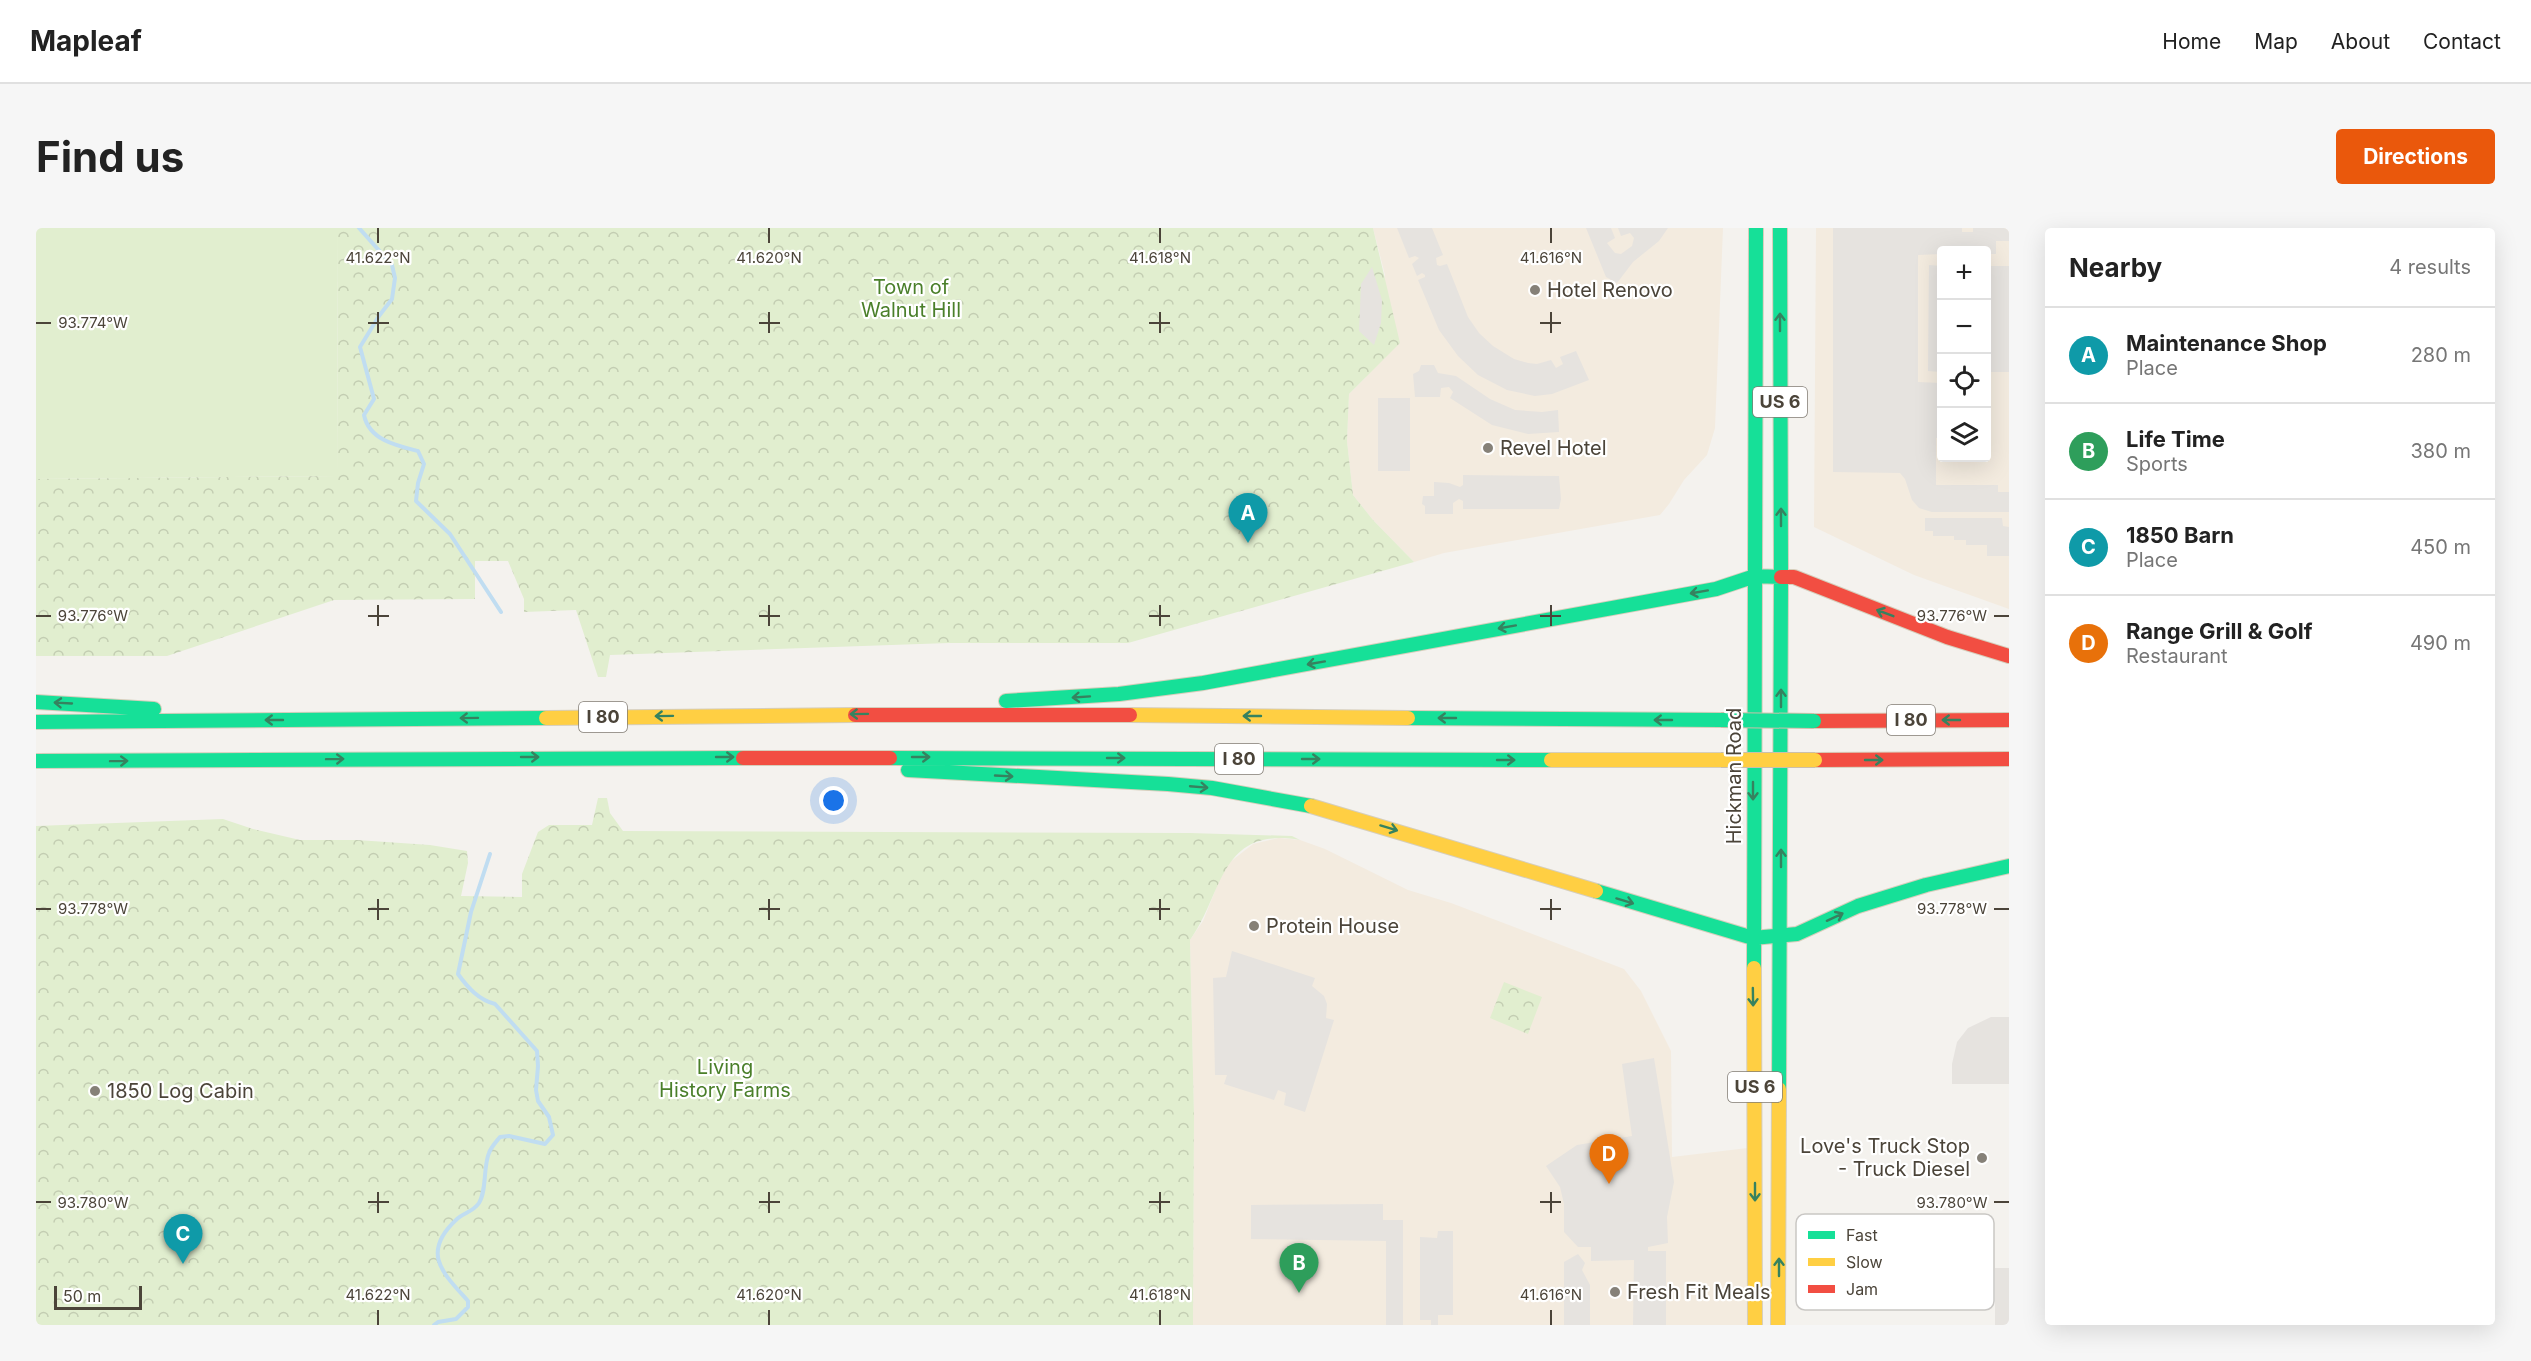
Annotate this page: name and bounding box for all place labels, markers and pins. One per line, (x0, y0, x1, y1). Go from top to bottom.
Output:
place label: Hotel Renovo (1547, 278, 1673, 302)
marker: Hotel Renovo (1528, 283, 1542, 297)
place label: Revel Hotel (1500, 436, 1607, 460)
marker: Revel Hotel (1481, 441, 1495, 455)
pin: A (1228, 494, 1268, 543)
place label: Protein House (1266, 914, 1399, 938)
marker: Protein House (1247, 919, 1261, 933)
place label: 1850 Log Cabin (107, 1079, 254, 1103)
marker: 1850 Log Cabin (88, 1084, 102, 1098)
pin: D (1590, 1134, 1628, 1184)
place label: Love's Truck Stop - Truck Diesel (1800, 1134, 1970, 1181)
marker: Love's Truck Stop - Truck Diesel (1975, 1151, 1989, 1165)
pin: C (164, 1214, 202, 1264)
pin: B (1280, 1244, 1318, 1293)
place label: Fresh Fit Meals (1627, 1280, 1770, 1304)
marker: Fresh Fit Meals (1608, 1285, 1622, 1299)

